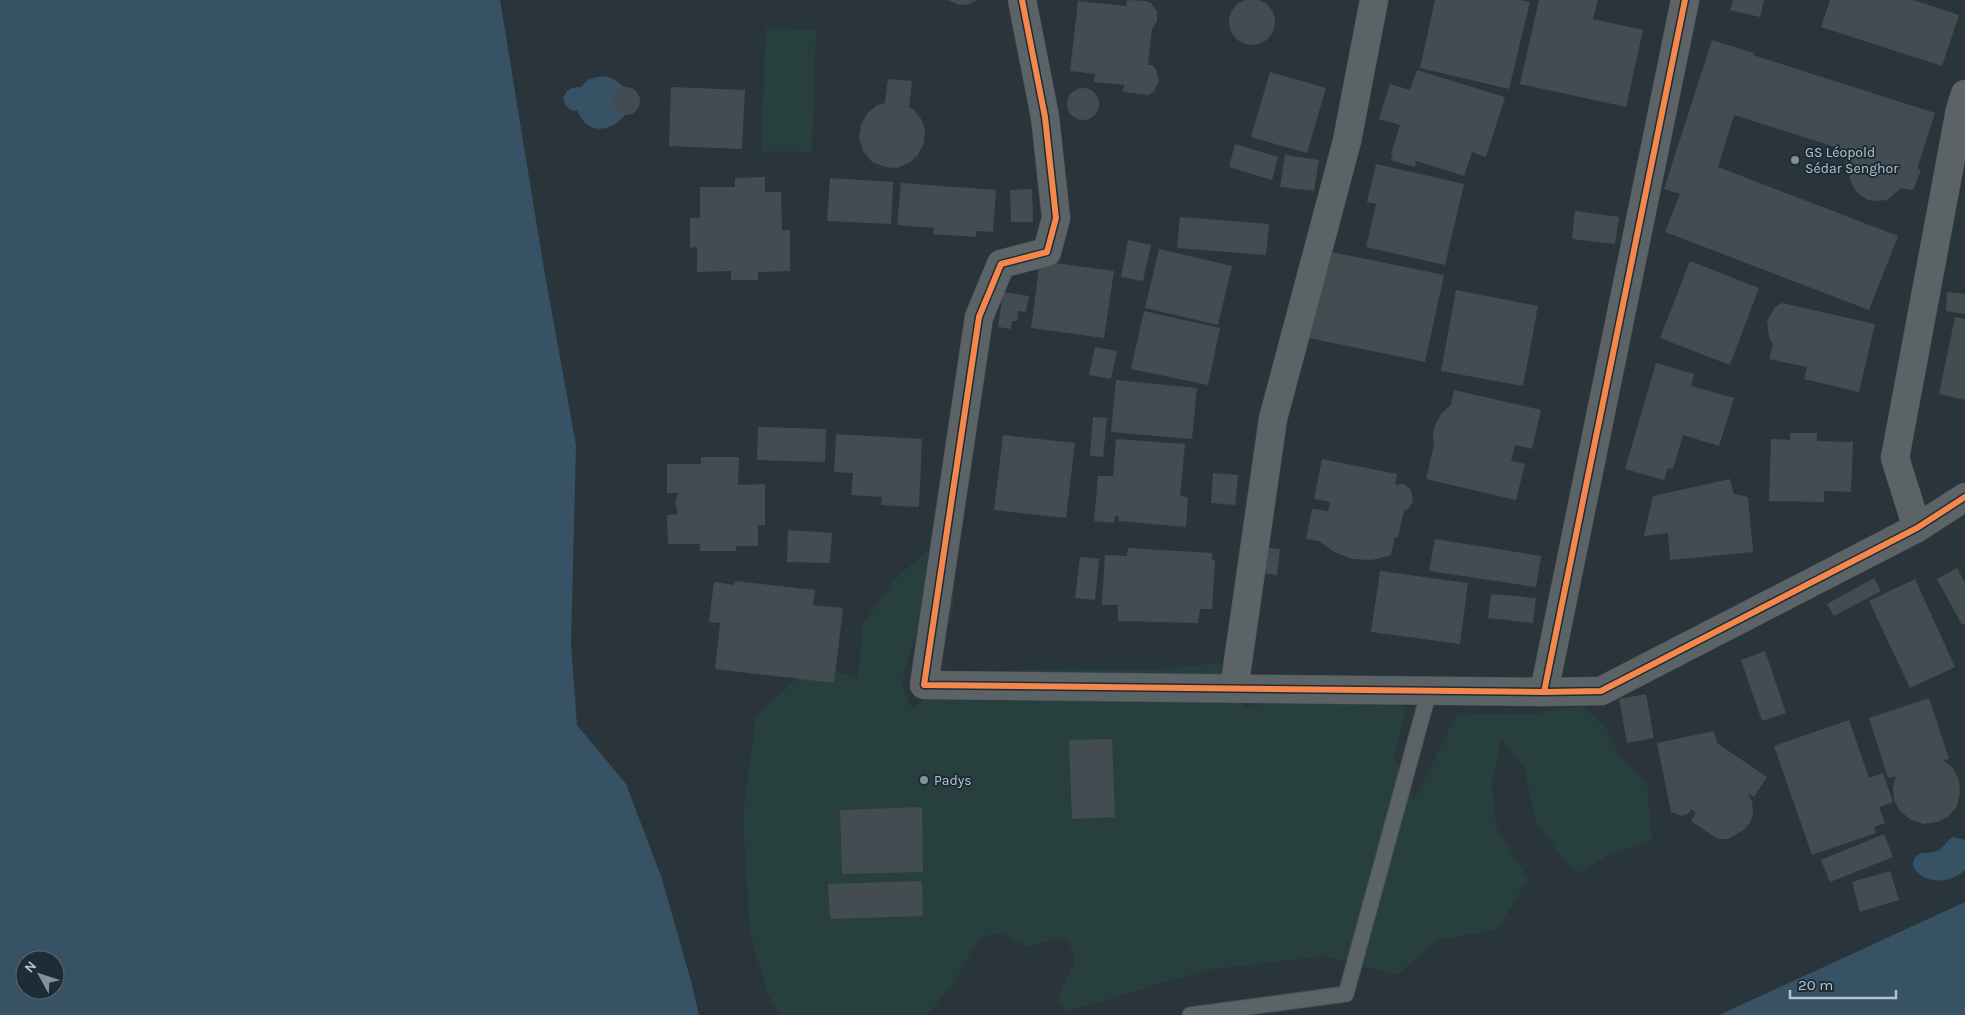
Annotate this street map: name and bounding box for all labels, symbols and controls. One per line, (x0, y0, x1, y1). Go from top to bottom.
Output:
place label: GS Léopold Sédar Senghor (1805, 144, 1899, 177)
marker: GS Léopold Sédar Senghor (1789, 154, 1801, 166)
place label: Padys (934, 772, 972, 789)
marker: Padys (918, 774, 930, 786)
north arrow (15, 950, 65, 1000)
text: N (21, 958, 40, 976)
scale bar (1790, 968, 1896, 1000)
text: 20 m (1798, 976, 1833, 994)

